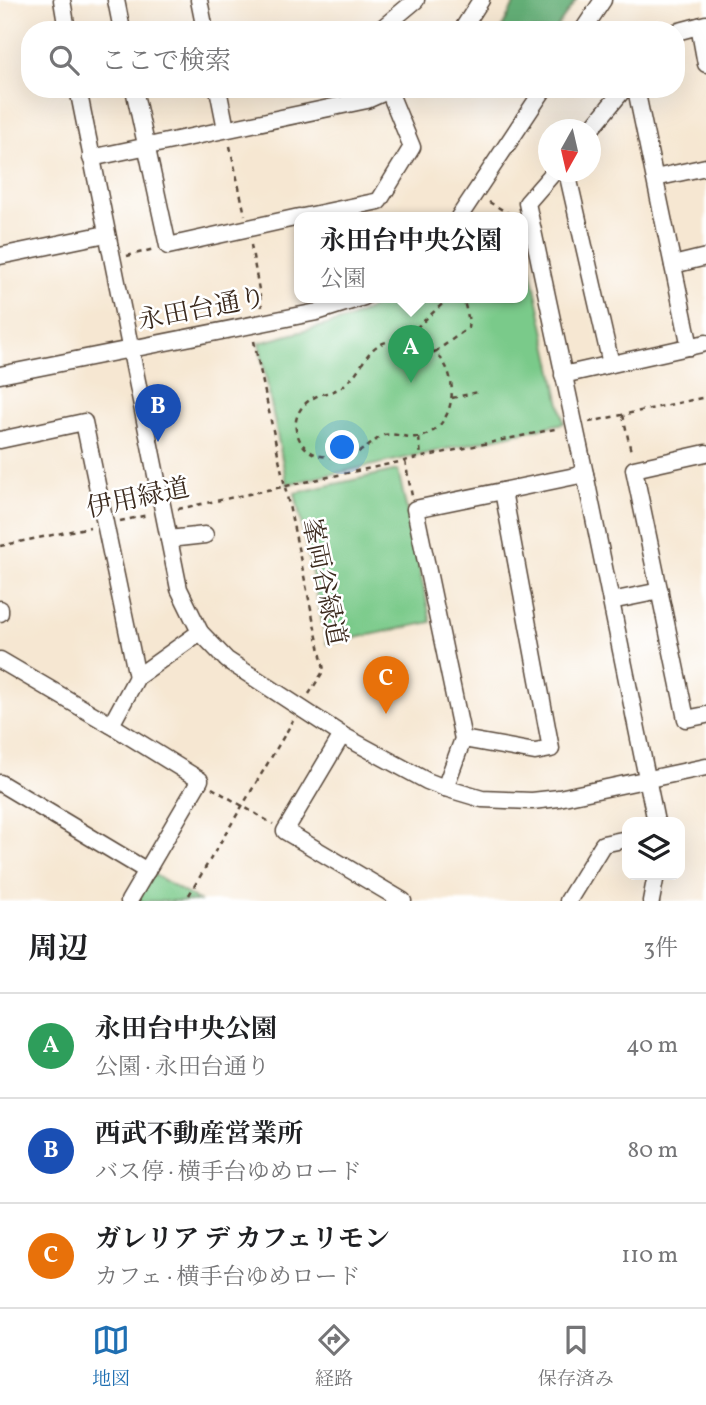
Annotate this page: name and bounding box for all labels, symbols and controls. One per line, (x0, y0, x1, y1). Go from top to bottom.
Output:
search box (21, 21, 685, 98)
icon: search (45, 41, 83, 79)
text: ここで検索 (101, 44, 231, 80)
north arrow (538, 119, 601, 182)
popup (294, 212, 528, 303)
text: 永田台中央公園 (320, 224, 502, 260)
text: 公園 (320, 264, 366, 296)
street label: 永田台通り (135, 280, 269, 340)
pin: A (388, 325, 434, 383)
pin: B (135, 384, 181, 442)
your location (325, 430, 359, 464)
street label: 伊用緑道 (83, 471, 193, 527)
street label: 峯両谷緑道 (292, 515, 354, 649)
pin: C (363, 656, 409, 714)
map controls (622, 817, 685, 880)
button: layers (622, 817, 685, 880)
text: 周辺 (28, 929, 88, 971)
text: 3件 (643, 933, 678, 965)
text: 永田台中央公園 (95, 1012, 277, 1048)
text: A (43, 1030, 59, 1062)
text: 40 m (626, 1030, 678, 1062)
text: 公園 · 永田台通り (95, 1052, 270, 1084)
text: 西武不動産営業所 (95, 1117, 303, 1153)
text: B (43, 1135, 59, 1167)
text: 80 m (628, 1135, 678, 1167)
text: バス停 · 横手台ゆめロード (95, 1157, 362, 1189)
text: ガレリア デ カフェリモン (95, 1222, 390, 1258)
text: C (44, 1240, 58, 1272)
text: 110 m (621, 1240, 678, 1272)
text: カフェ · 横手台ゆめロード (95, 1262, 361, 1294)
tab: 地図 (92, 1321, 130, 1393)
tab: 経路 (315, 1321, 353, 1393)
tab: 保存済み (538, 1321, 614, 1393)

